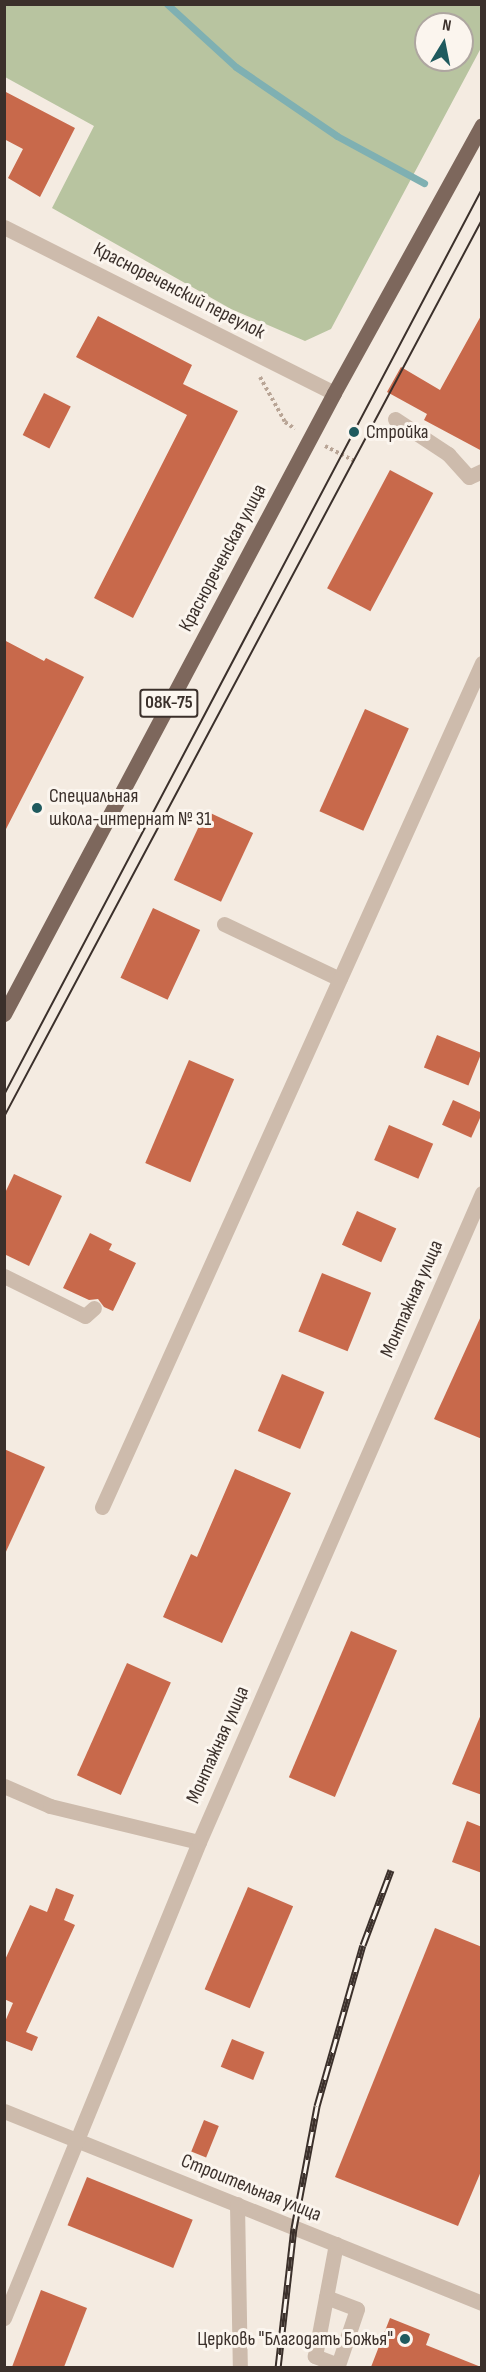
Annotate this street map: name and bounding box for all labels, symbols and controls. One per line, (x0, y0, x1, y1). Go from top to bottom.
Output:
north arrow (414, 12, 474, 72)
text: N (441, 16, 453, 36)
street label: Краснореченский переулок (89, 237, 269, 345)
place label: Стройка (366, 420, 429, 444)
marker: Стройка (347, 425, 361, 439)
street label: Краснореченская улица (174, 480, 272, 636)
road number: 08К-75 (139, 688, 199, 718)
place label: Специальная школа-интернат № 31 (49, 784, 211, 831)
marker: Специальная школа-интернат № 31 (30, 801, 44, 815)
street label: Монтажная улица (375, 1237, 449, 1361)
street label: Монтажная улица (181, 1683, 255, 1807)
street label: Строительная улица (177, 2149, 325, 2227)
place label: Церковь "Благодать Божья" (197, 2327, 393, 2351)
marker: Церковь "Благодать Божья" (398, 2332, 412, 2346)

